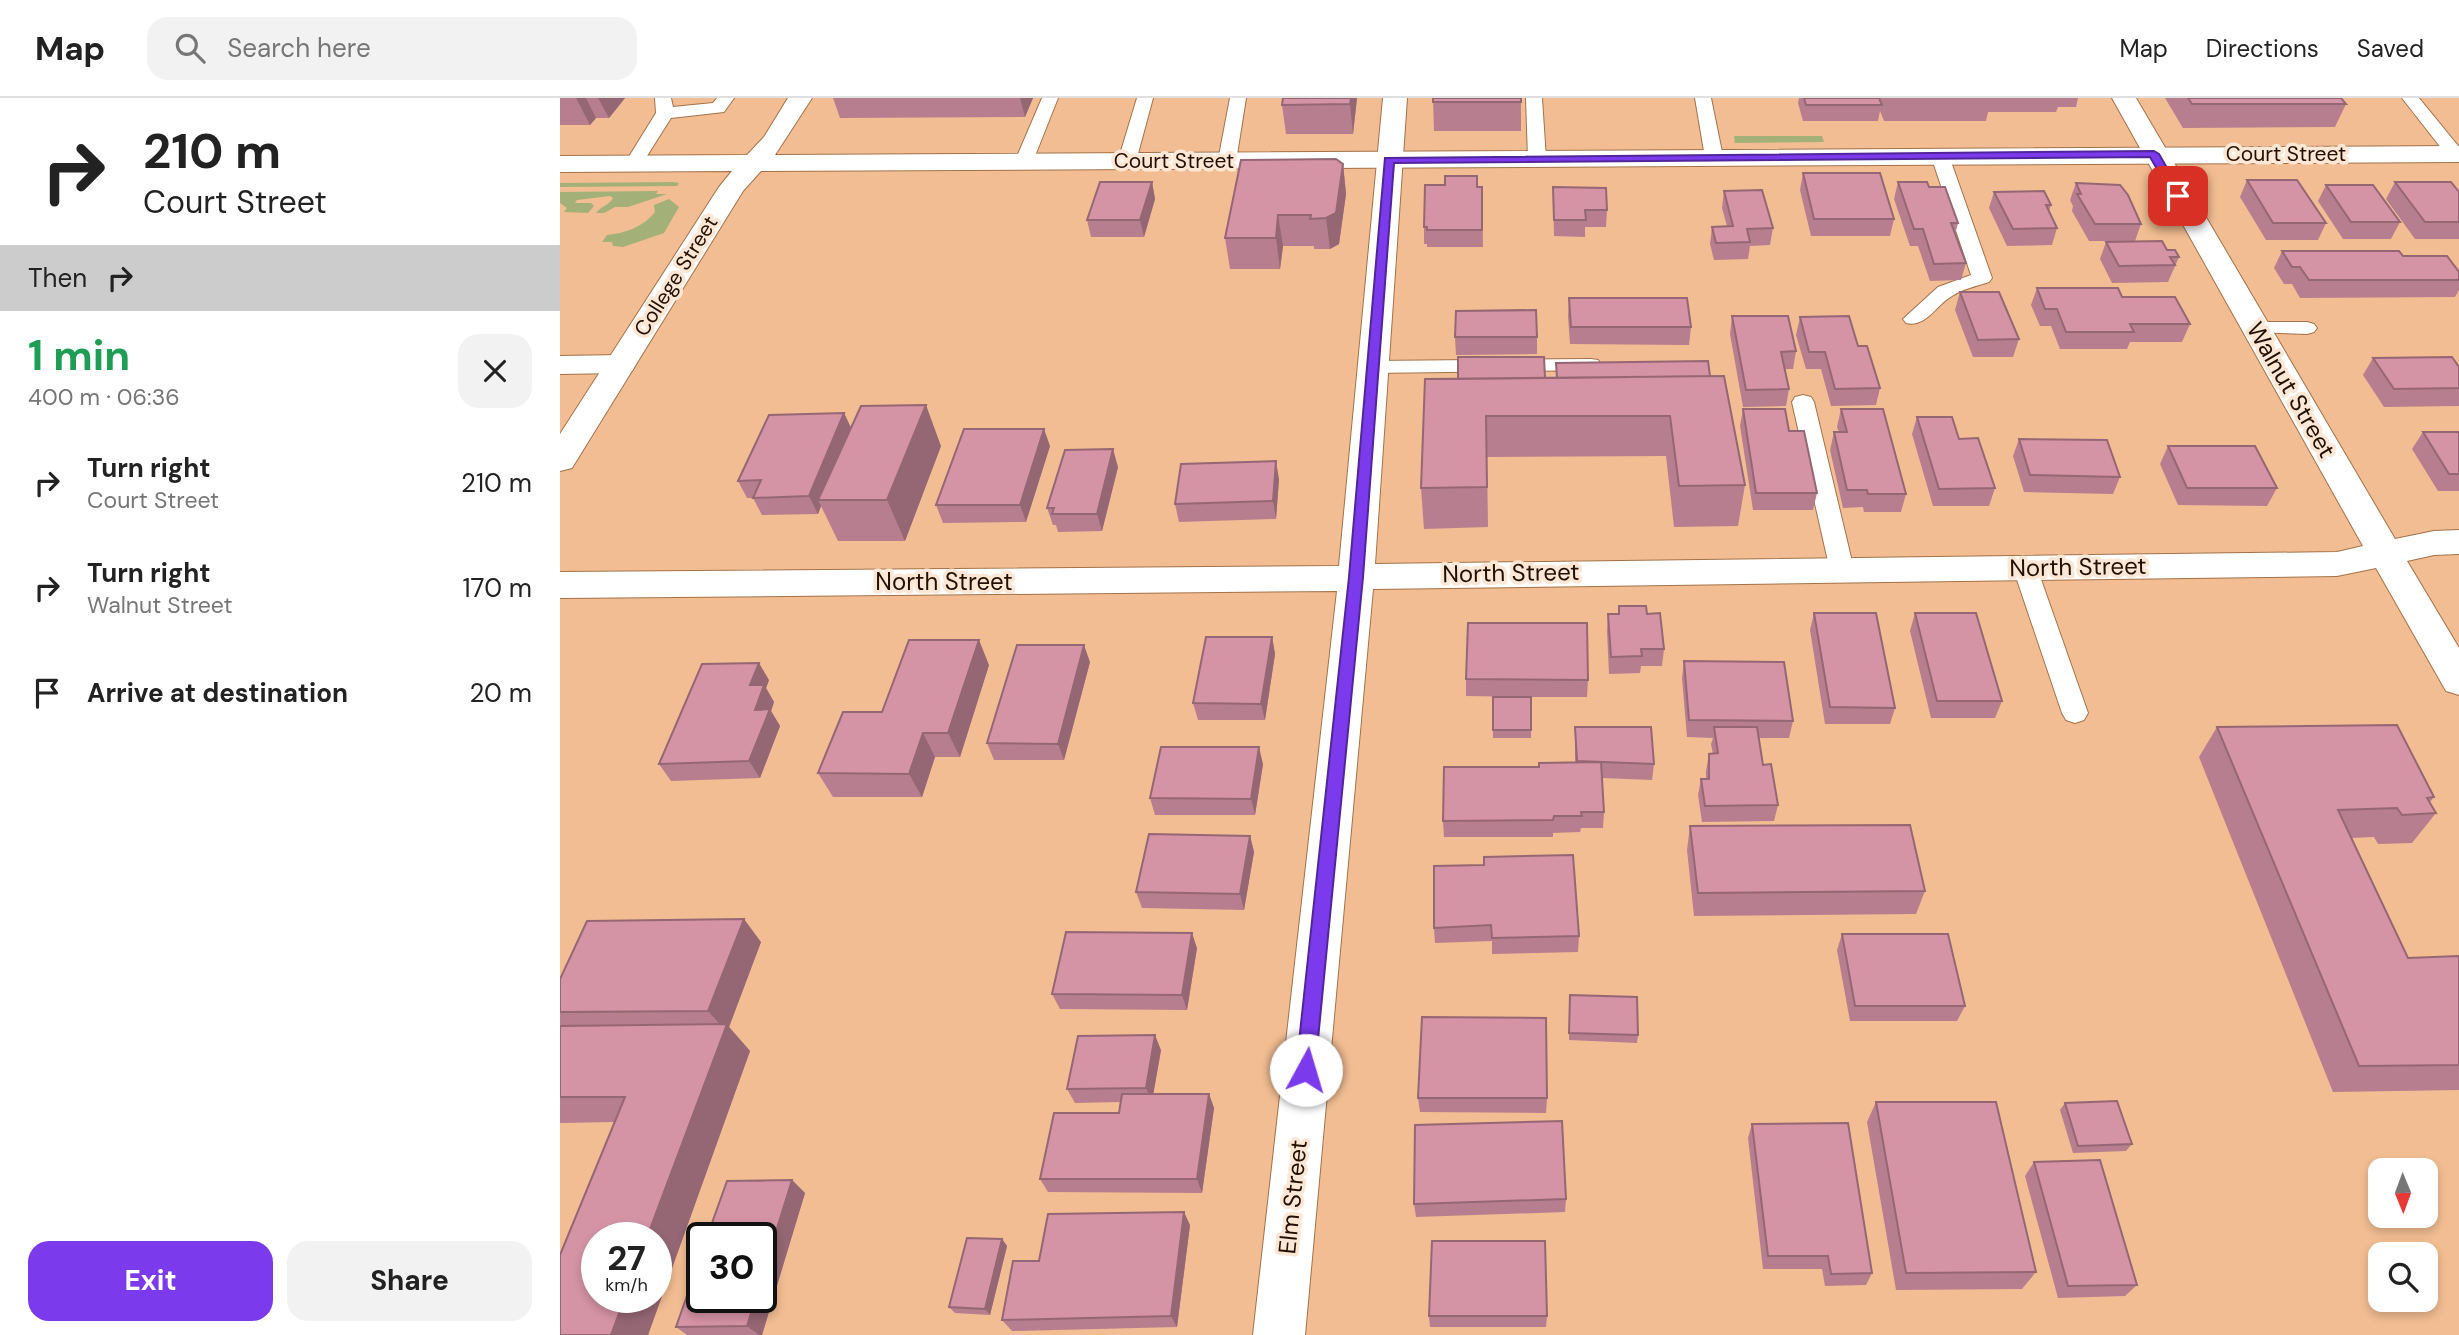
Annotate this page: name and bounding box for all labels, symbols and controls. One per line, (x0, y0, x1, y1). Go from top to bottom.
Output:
search box (147, 17, 637, 80)
text: Map (35, 27, 105, 70)
icon: search (171, 29, 209, 67)
text: Search here (227, 31, 371, 65)
text: Map (2120, 33, 2168, 64)
text: Directions (2206, 33, 2319, 64)
text: Saved (2357, 33, 2424, 64)
text: 210 m (143, 119, 281, 183)
icon: right (28, 126, 119, 217)
street label: Court Street (2226, 140, 2346, 168)
street label: Court Street (1114, 147, 1234, 175)
pin (2148, 166, 2208, 226)
icon: arrive (2159, 177, 2197, 215)
text: Court Street (143, 181, 327, 223)
street label: College Street (628, 210, 724, 342)
icon: right (101, 259, 139, 297)
text: Then (28, 261, 87, 295)
street label: Walnut Street (2240, 316, 2343, 463)
text: 1 min (28, 328, 130, 383)
button: close (458, 334, 532, 408)
text: 400 m · 06:36 (28, 382, 180, 412)
text: Turn right (87, 451, 211, 485)
icon: right (28, 464, 66, 502)
text: 210 m (461, 466, 532, 500)
text: Court Street (87, 485, 219, 515)
street label: North Street (2009, 550, 2147, 583)
text: Turn right (87, 556, 211, 590)
street label: North Street (1442, 556, 1580, 589)
street label: North Street (875, 566, 1013, 597)
icon: right (28, 569, 66, 607)
text: 170 m (463, 571, 532, 605)
text: Walnut Street (87, 590, 232, 620)
icon: arrive (28, 674, 66, 712)
text: Arrive at destination (87, 676, 348, 710)
text: 20 m (469, 676, 532, 710)
position arrow (1269, 1033, 1343, 1107)
street label: Elm Street (1271, 1138, 1314, 1256)
north arrow (2368, 1158, 2438, 1228)
map controls (2368, 1158, 2438, 1312)
speed limit sign: 30 (686, 1222, 777, 1313)
text: 27 (607, 1235, 646, 1281)
button: Exit (28, 1241, 273, 1321)
button: Share (287, 1241, 532, 1321)
button: search (2368, 1242, 2438, 1312)
text: km/h (605, 1273, 648, 1297)

